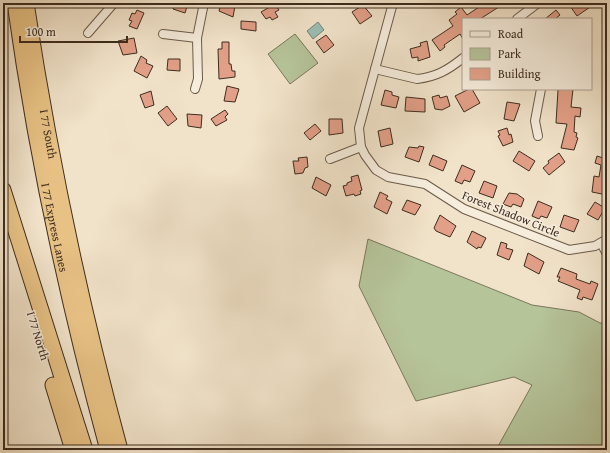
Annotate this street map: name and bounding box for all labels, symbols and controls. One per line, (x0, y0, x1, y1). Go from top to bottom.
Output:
scale bar (20, 18, 127, 44)
legend (462, 18, 592, 90)
text: 100 m (26, 23, 56, 40)
text: Road (498, 25, 524, 42)
text: Park (498, 45, 522, 62)
text: Building (498, 65, 541, 82)
street label: I 77 South (36, 108, 62, 160)
street label: I 77 Express Lanes (37, 181, 73, 274)
street label: Forest Shadow Circle (460, 186, 563, 241)
street label: I 77 North (23, 309, 54, 363)

